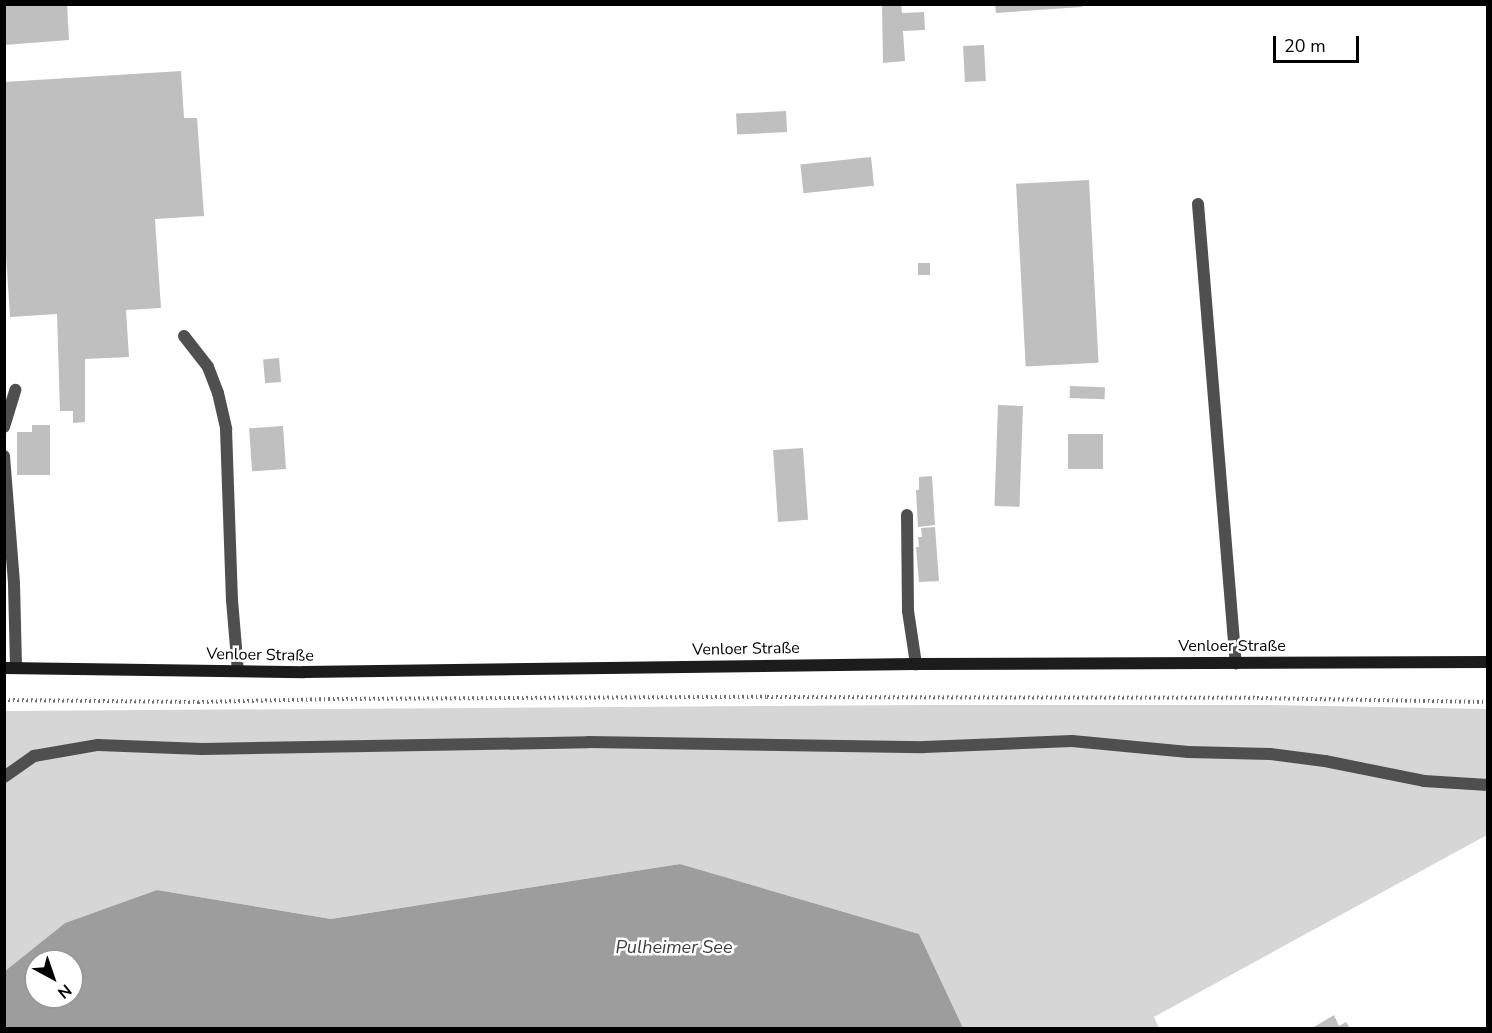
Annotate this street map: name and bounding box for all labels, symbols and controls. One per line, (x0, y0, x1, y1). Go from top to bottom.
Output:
scale bar (1276, 24, 1362, 62)
text: 20 m (1284, 34, 1326, 58)
street label: Venloer Straße (1178, 636, 1286, 656)
street label: Venloer Straße (692, 638, 800, 660)
street label: Venloer Straße (206, 644, 314, 666)
water label: Pulheimer See (616, 936, 732, 958)
north arrow (24, 949, 84, 1009)
text: N (53, 979, 76, 1004)

